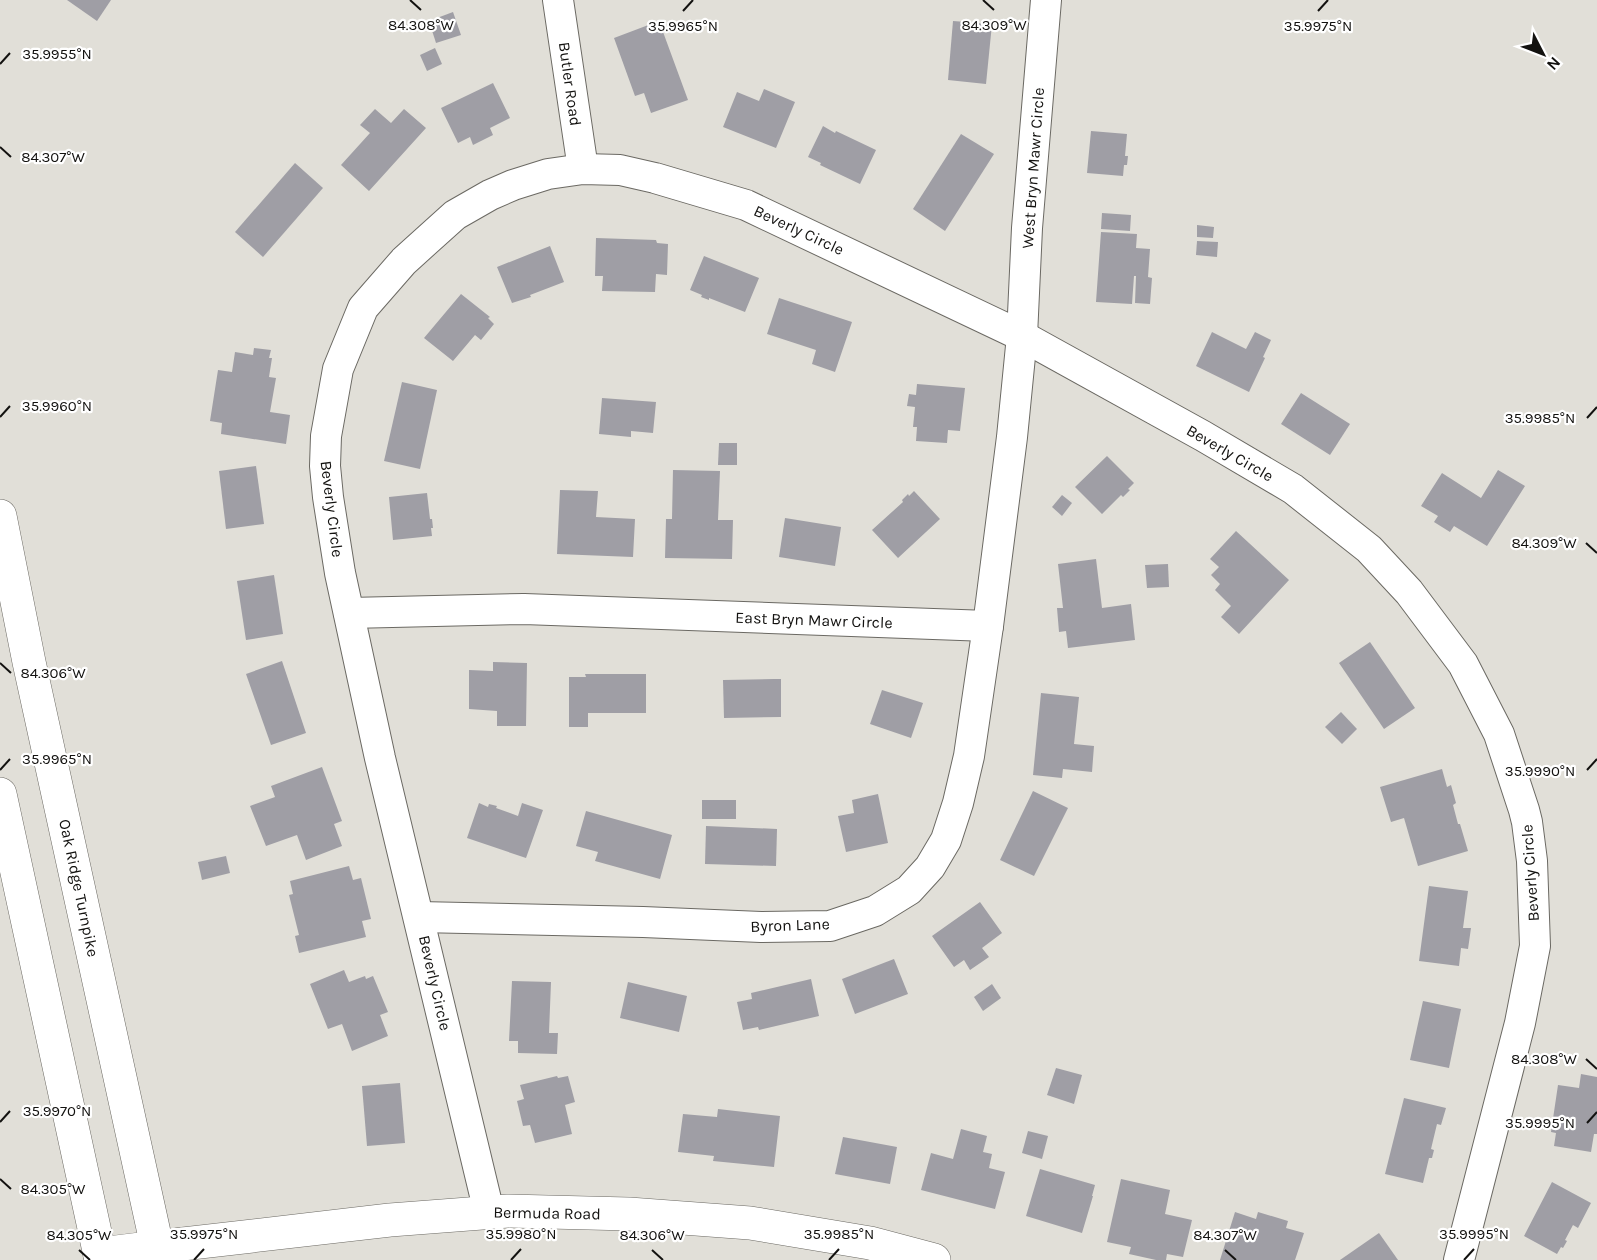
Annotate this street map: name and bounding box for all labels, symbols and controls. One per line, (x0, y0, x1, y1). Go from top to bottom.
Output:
text: 84.308°W (388, 16, 454, 34)
text: 84.309°W (961, 16, 1027, 34)
text: 35.9965°N (648, 17, 718, 35)
text: 35.9975°N (1284, 17, 1352, 35)
north arrow (1513, 24, 1573, 84)
street label: Butler Road (555, 41, 585, 127)
text: 35.9955°N (22, 45, 92, 63)
text: N (1543, 53, 1565, 74)
street label: West Bryn Mawr Circle (1018, 87, 1048, 249)
text: 84.307°W (21, 148, 85, 166)
street label: Beverly Circle (751, 201, 847, 259)
text: 35.9960°N (22, 397, 92, 415)
text: 35.9985°N (1505, 409, 1575, 427)
street label: Beverly Circle (1183, 420, 1277, 486)
street label: Beverly Circle (317, 460, 347, 558)
text: 84.309°W (1511, 534, 1577, 552)
street label: East Bryn Mawr Circle (735, 608, 893, 632)
text: 84.306°W (20, 664, 86, 682)
text: 35.9965°N (22, 750, 92, 768)
text: 35.9990°N (1505, 762, 1575, 780)
street label: Oak Ridge Turnpike (55, 817, 103, 959)
street label: Beverly Circle (1517, 824, 1543, 922)
street label: Byron Lane (750, 914, 830, 936)
street label: Beverly Circle (415, 933, 455, 1033)
text: 84.308°W (1511, 1050, 1577, 1068)
text: 35.9970°N (23, 1102, 91, 1120)
text: 35.9995°N (1505, 1114, 1575, 1132)
text: 84.305°W (20, 1180, 86, 1198)
street label: Bermuda Road (493, 1203, 601, 1223)
text: 35.9975°N (170, 1225, 238, 1243)
text: 35.9980°N (486, 1225, 556, 1243)
text: 35.9985°N (804, 1225, 874, 1243)
text: 35.9995°N (1439, 1225, 1509, 1243)
text: 84.305°W (46, 1226, 112, 1244)
text: 84.306°W (619, 1226, 685, 1244)
text: 84.307°W (1193, 1226, 1257, 1244)

